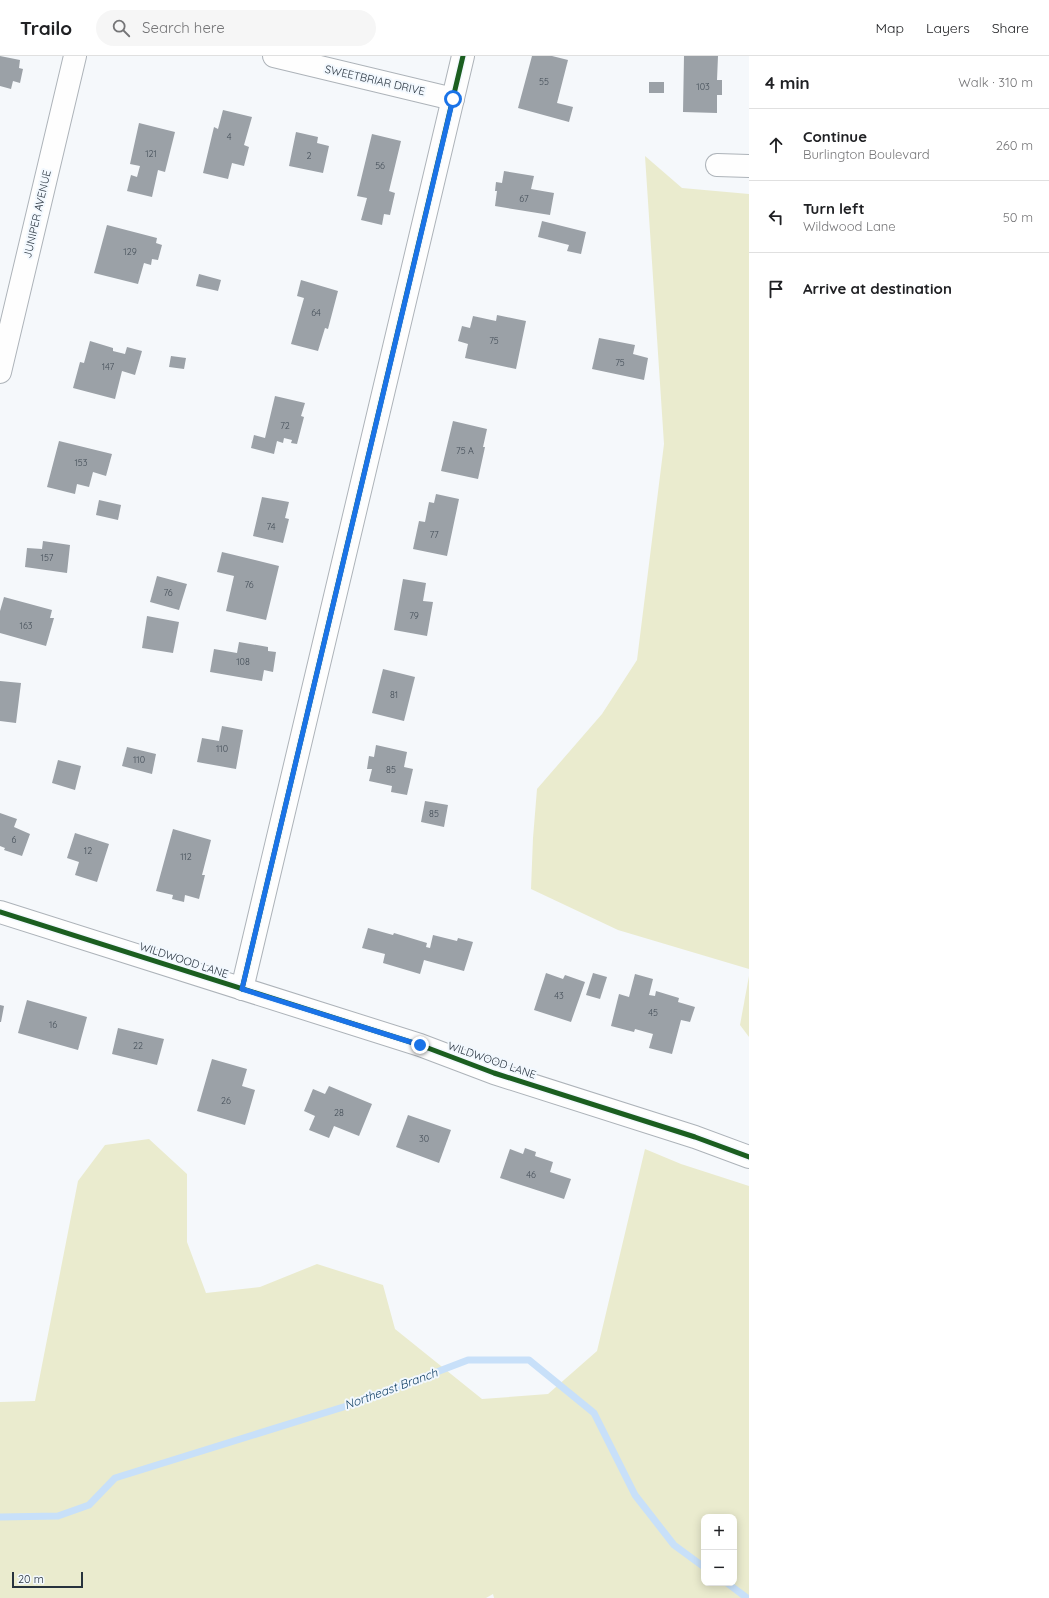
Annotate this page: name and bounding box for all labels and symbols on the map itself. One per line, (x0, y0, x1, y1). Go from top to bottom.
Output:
street label: SWEETBRIAR DRIVE (324, 62, 426, 98)
house number: 55 (539, 76, 549, 87)
house number: 103 (696, 81, 710, 92)
route start (444, 90, 462, 108)
house number: 4 (227, 131, 232, 142)
house number: 121 (145, 148, 157, 159)
house number: 2 (307, 150, 312, 161)
house number: 56 (375, 160, 385, 171)
street label: JUNIPER AVENUE (20, 169, 54, 259)
house number: 67 (519, 193, 529, 204)
house number: 129 (123, 246, 137, 257)
house number: 64 (311, 307, 321, 318)
house number: 75 (489, 335, 499, 346)
house number: 75 (615, 357, 625, 368)
house number: 147 (102, 361, 115, 372)
house number: 72 (280, 420, 290, 431)
house number: 75 A (456, 445, 474, 456)
house number: 153 (75, 457, 88, 468)
house number: 74 (266, 521, 276, 532)
house number: 77 (429, 529, 439, 540)
house number: 157 (41, 552, 54, 563)
house number: 76 (244, 579, 254, 590)
house number: 76 (163, 587, 173, 598)
house number: 79 (409, 610, 419, 621)
house number: 163 (20, 620, 33, 631)
house number: 108 (236, 656, 250, 667)
house number: 81 (390, 689, 398, 700)
house number: 110 (216, 743, 228, 754)
house number: 110 (133, 754, 145, 765)
house number: 85 (386, 764, 396, 775)
house number: 85 (429, 808, 439, 819)
house number: 6 (12, 834, 17, 845)
house number: 12 (84, 845, 92, 856)
house number: 112 (180, 851, 192, 862)
street label: WILDWOOD LANE (138, 939, 230, 981)
house number: 43 (554, 990, 564, 1001)
house number: 45 (648, 1007, 658, 1018)
house number: 16 (49, 1019, 57, 1030)
route end (411, 1036, 429, 1054)
street label: WILDWOOD LANE (446, 1038, 538, 1082)
house number: 22 (133, 1040, 143, 1051)
house number: 26 (221, 1095, 231, 1106)
house number: 28 (334, 1107, 344, 1118)
house number: 30 (419, 1133, 429, 1144)
house number: 46 (526, 1169, 536, 1180)
water label: Northeast Branch (342, 1365, 440, 1412)
scale bar (12, 1570, 83, 1589)

